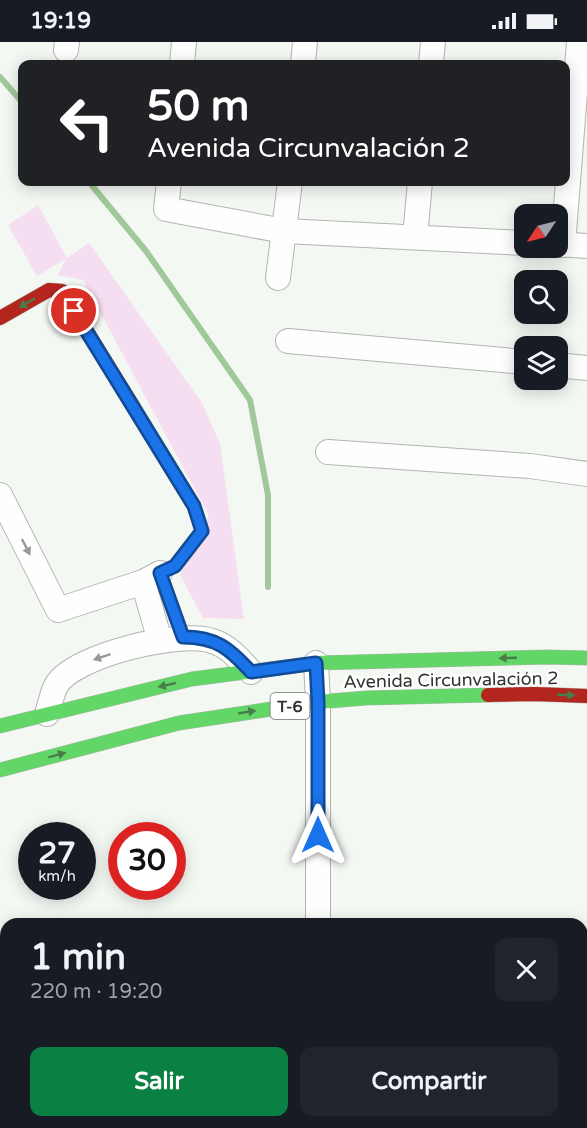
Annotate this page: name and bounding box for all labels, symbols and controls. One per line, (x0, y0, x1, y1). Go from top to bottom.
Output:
text: 19:19 (30, 8, 91, 34)
text: 50 m (147, 81, 249, 132)
icon: left (48, 84, 126, 162)
text: Avenida Circunvalación 2 (147, 132, 470, 165)
north arrow (514, 204, 568, 258)
map controls (514, 204, 568, 390)
button: search (514, 270, 568, 324)
pin (48, 285, 99, 336)
icon: arrive (57, 294, 90, 327)
one-way arrow (19, 297, 35, 308)
button: layers (514, 336, 568, 390)
one-way arrow (21, 538, 31, 556)
one-way arrow (93, 652, 111, 662)
one-way arrow (498, 653, 517, 663)
street label: Avenida Circunvalación 2 (343, 667, 559, 693)
one-way arrow (158, 680, 176, 690)
one-way arrow (557, 690, 576, 700)
road number: T-6 (270, 693, 310, 719)
one-way arrow (237, 708, 256, 717)
one-way arrow (47, 750, 66, 760)
position arrow (286, 803, 350, 867)
speed limit sign: 30 (108, 822, 186, 900)
text: 27 (38, 835, 76, 872)
text: km/h (38, 867, 76, 885)
text: 1 min (30, 936, 126, 979)
button: close (495, 938, 558, 1001)
text: 220 m · 19:20 (30, 980, 162, 1004)
button: Salir (30, 1047, 288, 1116)
button: Compartir (300, 1047, 558, 1116)

